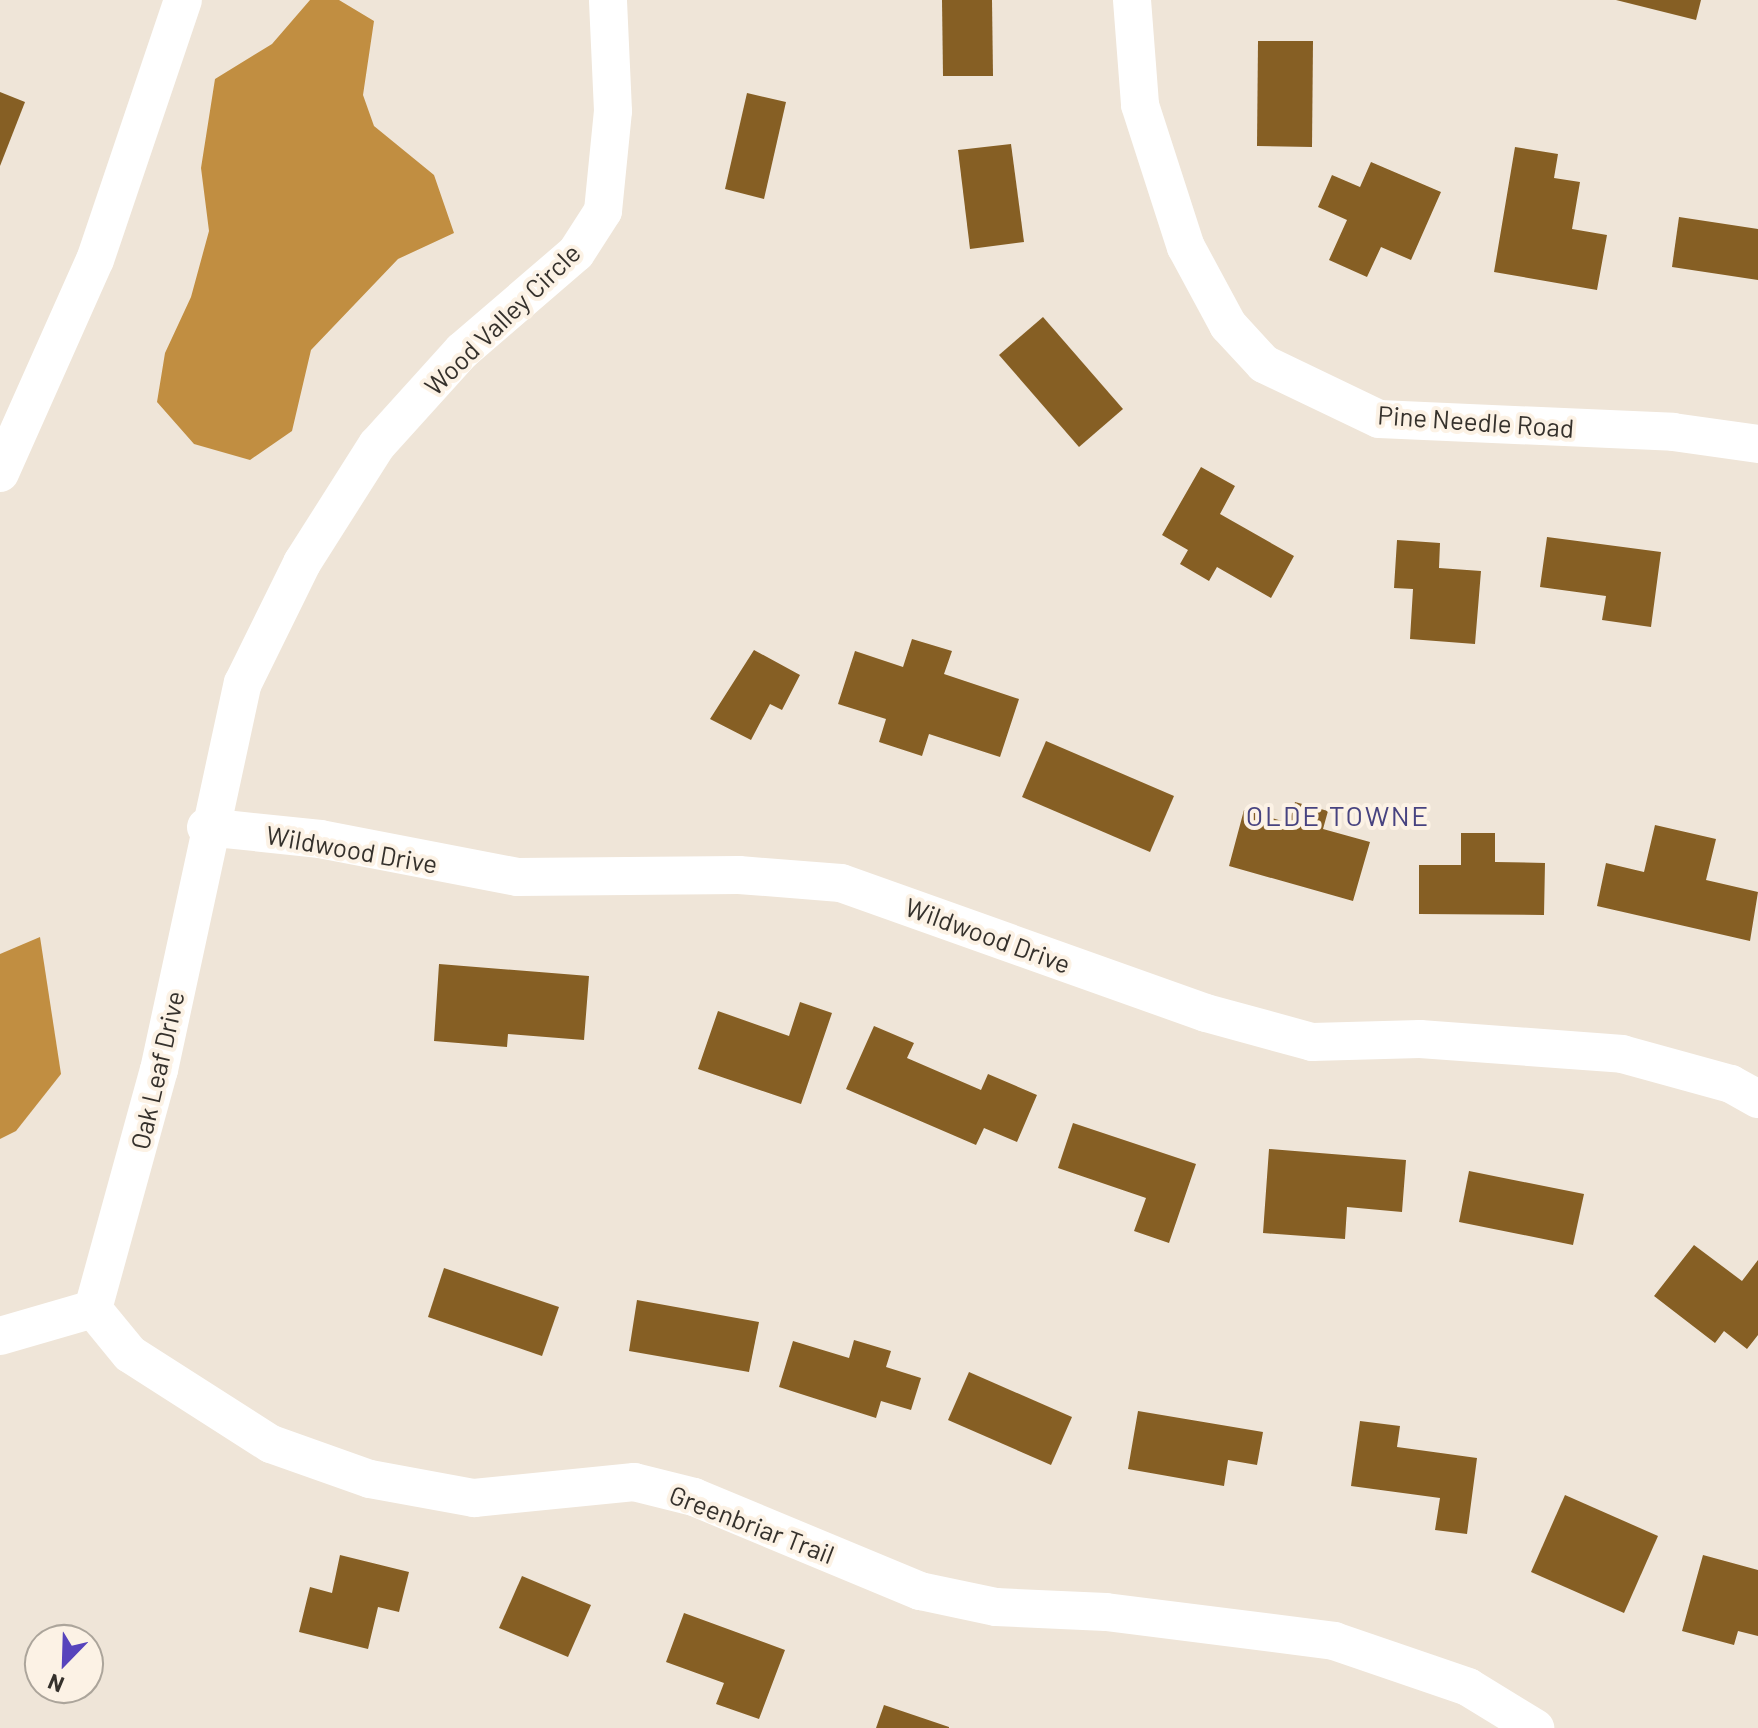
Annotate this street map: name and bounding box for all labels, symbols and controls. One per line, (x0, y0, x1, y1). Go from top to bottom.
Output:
street label: Wood Valley Circle (418, 237, 586, 401)
street label: Pine Needle Road (1377, 399, 1575, 443)
district label: OLDE TOWNE (1246, 798, 1430, 832)
street label: Wildwood Drive (264, 819, 440, 879)
street label: Wildwood Drive (901, 891, 1075, 979)
street label: Oak Leaf Drive (124, 988, 190, 1152)
street label: Greenbriar Trail (665, 1478, 839, 1570)
north arrow (24, 1624, 104, 1704)
text: N (44, 1669, 67, 1699)

